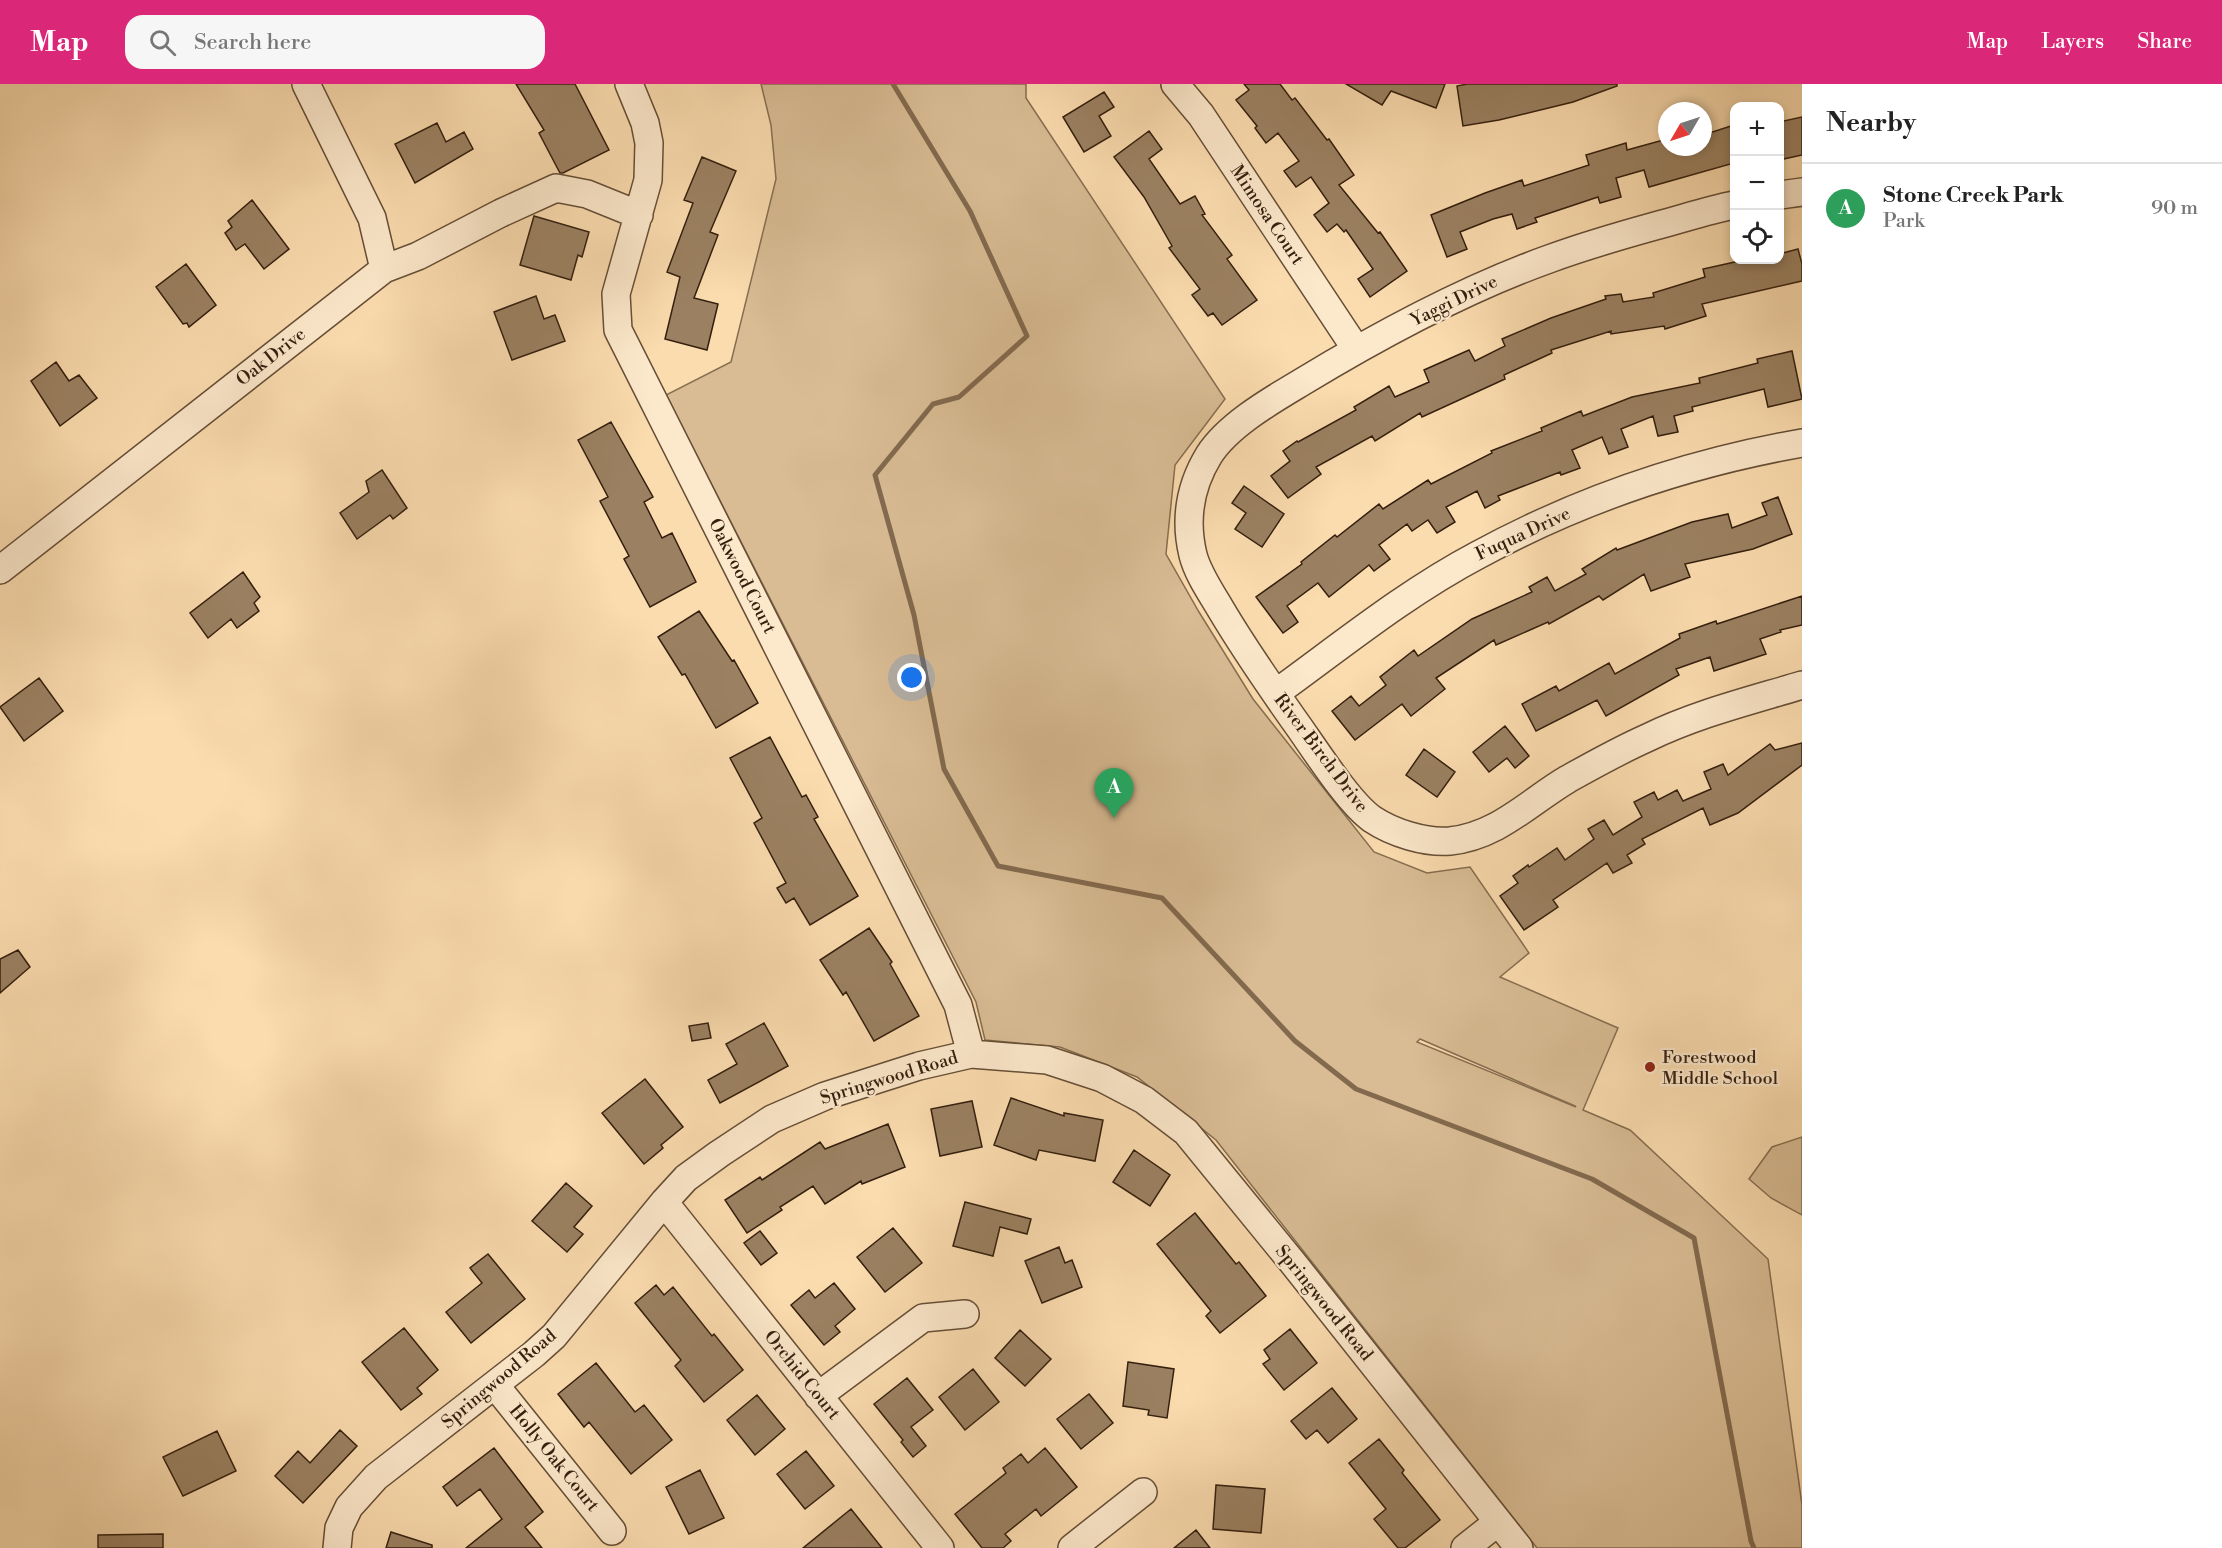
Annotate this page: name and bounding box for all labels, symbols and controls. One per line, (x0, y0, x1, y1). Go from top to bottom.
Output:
search box (125, 15, 545, 69)
text: Map (30, 25, 89, 60)
icon: search (146, 26, 179, 59)
text: Search here (194, 29, 311, 56)
text: Map (1967, 29, 2008, 55)
text: Layers (2041, 29, 2104, 55)
text: Share (2137, 29, 2192, 55)
north arrow (1658, 102, 1712, 156)
map controls (1730, 102, 1784, 264)
button: + (1730, 102, 1784, 156)
text: Nearby (1826, 107, 1916, 139)
button: − (1730, 156, 1784, 210)
street label: Mimosa Court (1225, 161, 1309, 270)
text: Stone Creek Park (1883, 182, 2064, 209)
text: A (1838, 196, 1853, 221)
text: 90 m (2151, 196, 2198, 221)
text: Park (1883, 209, 1925, 234)
button: locate (1730, 210, 1784, 264)
street label: Yaggi Drive (1406, 270, 1501, 332)
street label: Oak Drive (232, 323, 310, 391)
street label: Fuqua Drive (1472, 502, 1574, 566)
street label: Oakwood Court (703, 514, 781, 638)
your location (897, 663, 926, 692)
street label: River Birch Drive (1269, 689, 1373, 817)
pin: A (1094, 768, 1134, 818)
street label: Springwood Road (817, 1046, 961, 1110)
place label: Forestwood Middle School (1662, 1046, 1779, 1090)
marker: Forestwood Middle School (1643, 1060, 1657, 1074)
street label: Springwood Road (1270, 1240, 1378, 1366)
street label: Springwood Road (437, 1324, 562, 1434)
street label: Orchid Court (759, 1326, 845, 1425)
street label: Holly Oak Court (504, 1400, 605, 1517)

